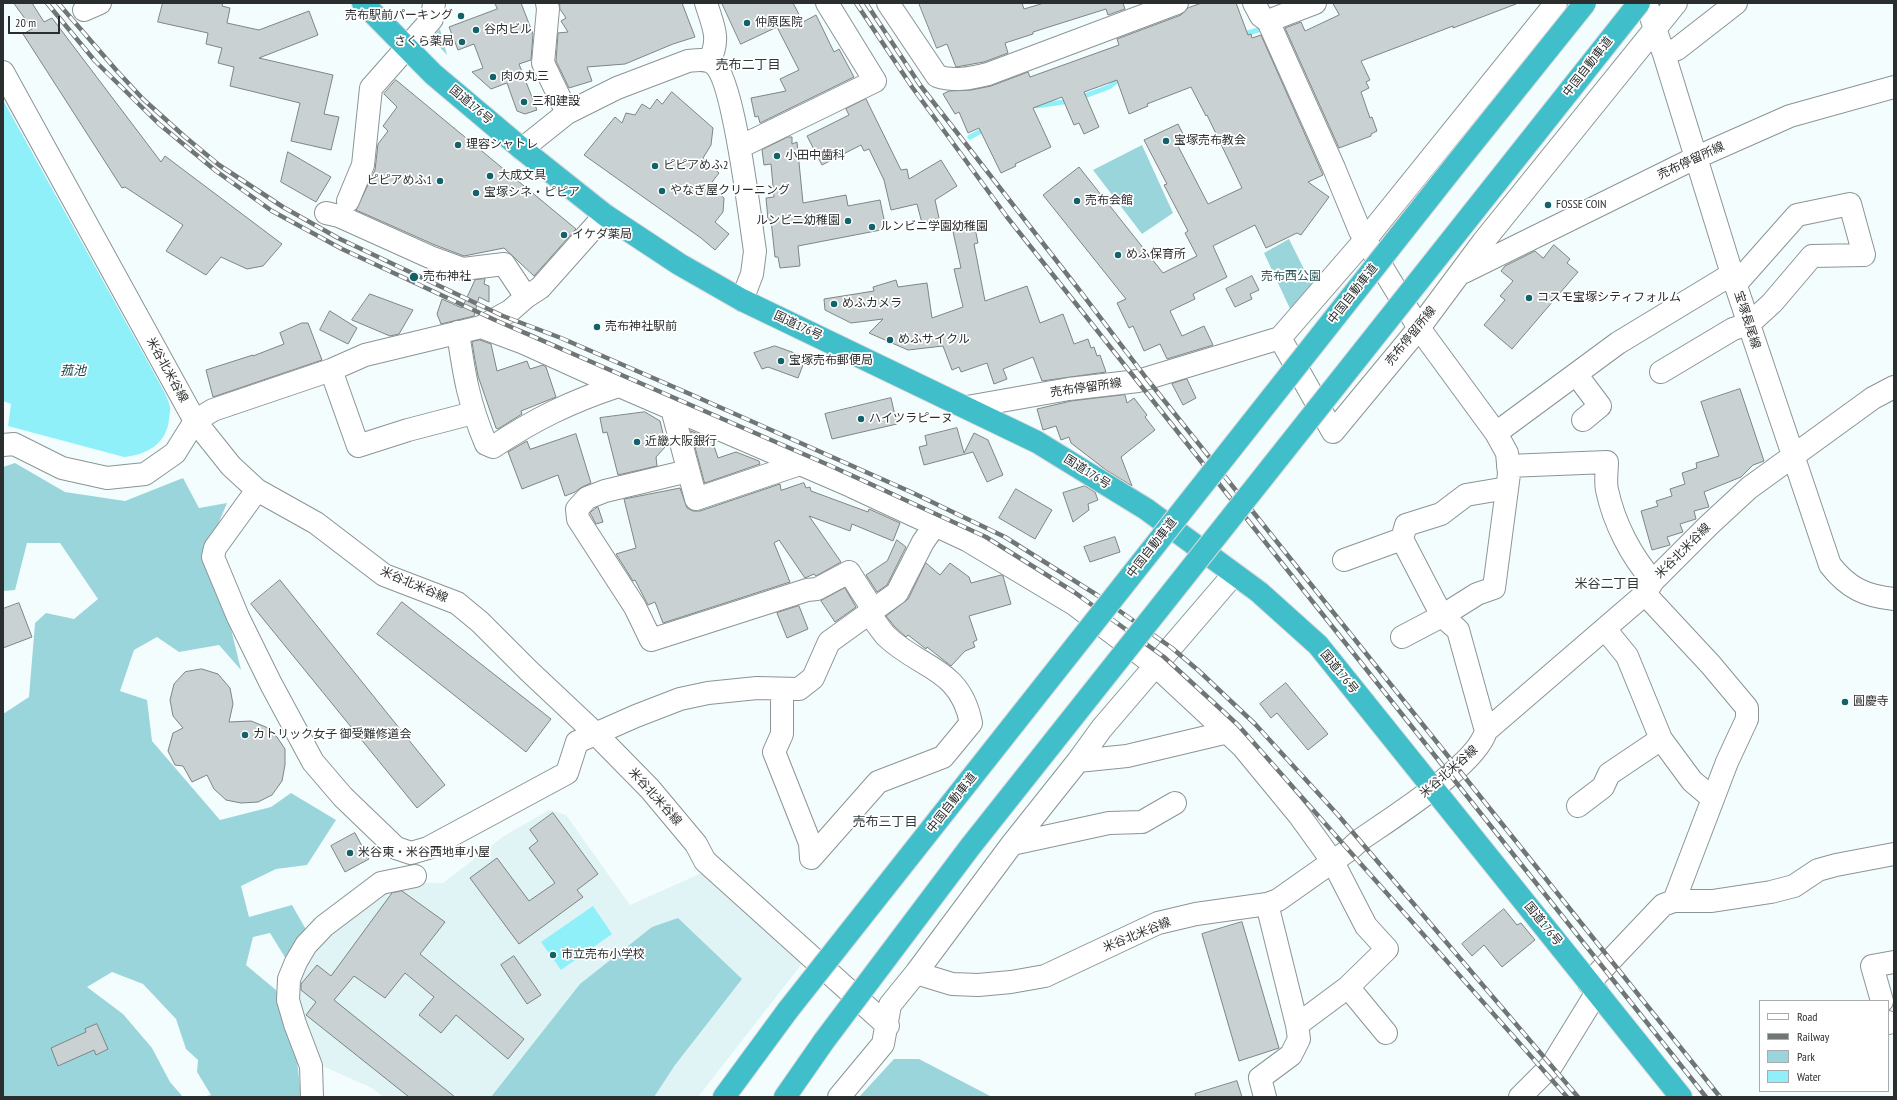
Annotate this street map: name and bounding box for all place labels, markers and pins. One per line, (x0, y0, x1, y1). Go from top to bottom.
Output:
place label: 売布駅前パーキング (345, 9, 453, 23)
marker: 売布駅前パーキング (456, 11, 466, 21)
place label: 仲原医院 (755, 16, 803, 30)
marker: 仲原医院 (742, 18, 752, 28)
place label: 谷内ビル (484, 23, 532, 37)
marker: 谷内ビル (471, 25, 481, 35)
place label: さくら薬局 (394, 35, 454, 49)
marker: さくら薬局 (457, 37, 467, 47)
place label: 肉の丸三 (501, 70, 549, 84)
marker: 肉の丸三 (488, 72, 498, 82)
place label: 三和建設 (532, 95, 580, 109)
marker: 三和建設 (519, 97, 529, 107)
place label: 宝塚売布教会 (1174, 134, 1246, 148)
marker: 宝塚売布教会 (1161, 136, 1171, 146)
place label: 理容シャトレ (466, 138, 538, 152)
marker: 理容シャトレ (453, 140, 463, 150)
place label: 小田中歯科 (785, 149, 845, 163)
marker: 小田中歯科 (772, 151, 782, 161)
place label: ピピアめふ2 (663, 159, 728, 173)
marker: ピピアめふ2 (650, 161, 660, 171)
place label: 大成文具 (498, 169, 546, 183)
marker: 大成文具 (485, 171, 495, 181)
place label: ピピアめふ1 (367, 174, 432, 188)
marker: ピピアめふ1 (435, 176, 445, 186)
place label: やなぎ屋クリーニング (670, 184, 790, 198)
place label: 宝塚シネ・ピピア (484, 186, 580, 200)
marker: やなぎ屋クリーニング (657, 186, 667, 196)
marker: 宝塚シネ・ピピア (471, 188, 481, 198)
place label: 売布会館 (1085, 194, 1133, 208)
marker: 売布会館 (1072, 196, 1082, 206)
place label: FOSSE COIN (1556, 198, 1607, 212)
marker: FOSSE COIN (1543, 200, 1553, 210)
place label: ルンビニ幼稚園 (756, 214, 840, 228)
marker: ルンビニ幼稚園 (843, 216, 853, 226)
place label: ルンビニ学園幼稚園 (880, 220, 988, 234)
marker: ルンビニ学園幼稚園 (867, 222, 877, 232)
place label: イケダ薬局 (572, 228, 632, 242)
marker: イケダ薬局 (559, 230, 569, 240)
place label: めふ保育所 (1126, 248, 1186, 262)
marker: めふ保育所 (1113, 250, 1123, 260)
place label: 売布神社 (423, 270, 471, 284)
marker: 売布神社 (408, 271, 420, 283)
place label: コスモ宝塚シティフォルム (1537, 291, 1681, 305)
marker: コスモ宝塚シティフォルム (1524, 293, 1534, 303)
place label: めふカメラ (842, 297, 902, 311)
marker: めふカメラ (829, 299, 839, 309)
place label: 売布神社駅前 (605, 320, 677, 334)
marker: 売布神社駅前 (592, 322, 602, 332)
place label: めふサイクル (898, 333, 970, 347)
marker: めふサイクル (885, 335, 895, 345)
place label: 宝塚売布郵便局 (789, 354, 873, 368)
marker: 宝塚売布郵便局 (776, 356, 786, 366)
place label: ハイツラピーヌ (869, 412, 953, 426)
marker: ハイツラピーヌ (856, 414, 866, 424)
place label: 近畿大阪銀行 (645, 435, 717, 449)
marker: 近畿大阪銀行 (632, 437, 642, 447)
place label: 圓慶寺 (1853, 695, 1889, 709)
marker: 圓慶寺 (1840, 697, 1850, 707)
place label: カトリック女子 御受難修道会 (253, 728, 412, 742)
marker: カトリック女子 御受難修道会 (240, 730, 250, 740)
place label: 米谷東・米谷西地車小屋 (358, 846, 490, 860)
marker: 米谷東・米谷西地車小屋 (345, 848, 355, 858)
place label: 市立売布小学校 (561, 948, 645, 962)
marker: 市立売布小学校 (548, 950, 558, 960)

